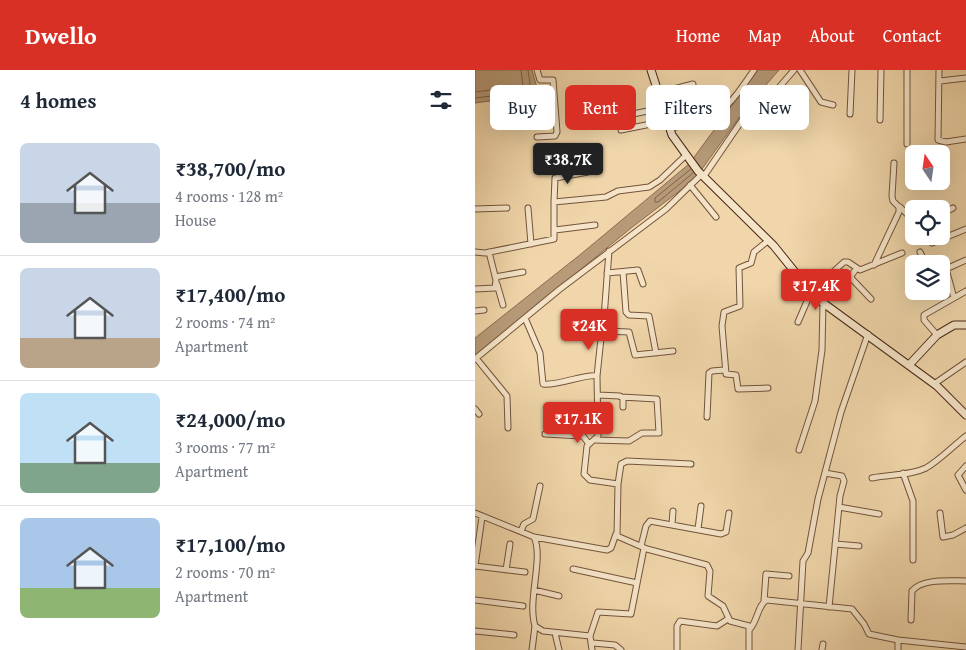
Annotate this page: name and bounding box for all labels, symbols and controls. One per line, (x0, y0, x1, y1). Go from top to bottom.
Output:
text: Dwello (25, 18, 97, 53)
text: Home (676, 22, 720, 49)
text: Map (748, 22, 781, 49)
text: About (809, 22, 855, 49)
text: Contact (883, 22, 941, 49)
text: 4 homes (20, 85, 96, 116)
chip: Buy (490, 85, 555, 130)
chip: Rent (565, 85, 636, 130)
chip: Filters (646, 85, 730, 130)
chip: New (740, 85, 809, 130)
icon: filters (427, 86, 455, 114)
pin: ₹38.7K (527, 142, 609, 185)
north arrow (905, 145, 950, 190)
map controls (905, 145, 950, 300)
text: ₹38.7K (544, 147, 592, 171)
text: ₹38,700/mo (175, 153, 285, 184)
icon: home (60, 163, 120, 223)
text: 4 rooms · 128 m² (175, 184, 283, 208)
button: locate (905, 200, 950, 245)
text: House (175, 208, 216, 232)
button: layers (905, 255, 950, 300)
pin: ₹17.4K (775, 268, 857, 311)
text: ₹17.4K (792, 273, 840, 297)
text: ₹17,400/mo (175, 279, 285, 310)
icon: home (60, 288, 120, 348)
pin: ₹24K (559, 308, 619, 351)
text: 2 rooms · 74 m² (175, 310, 275, 334)
text: ₹24K (572, 313, 606, 337)
text: Apartment (175, 334, 248, 358)
pin: ₹17.1K (537, 402, 619, 444)
text: ₹24,000/mo (175, 404, 285, 435)
text: ₹17.1K (554, 406, 602, 430)
icon: home (60, 413, 120, 473)
text: 3 rooms · 77 m² (175, 435, 275, 459)
text: Apartment (175, 459, 248, 483)
text: ₹17,100/mo (175, 529, 285, 560)
icon: home (60, 538, 120, 598)
text: 2 rooms · 70 m² (175, 560, 275, 584)
text: Apartment (175, 584, 248, 608)

